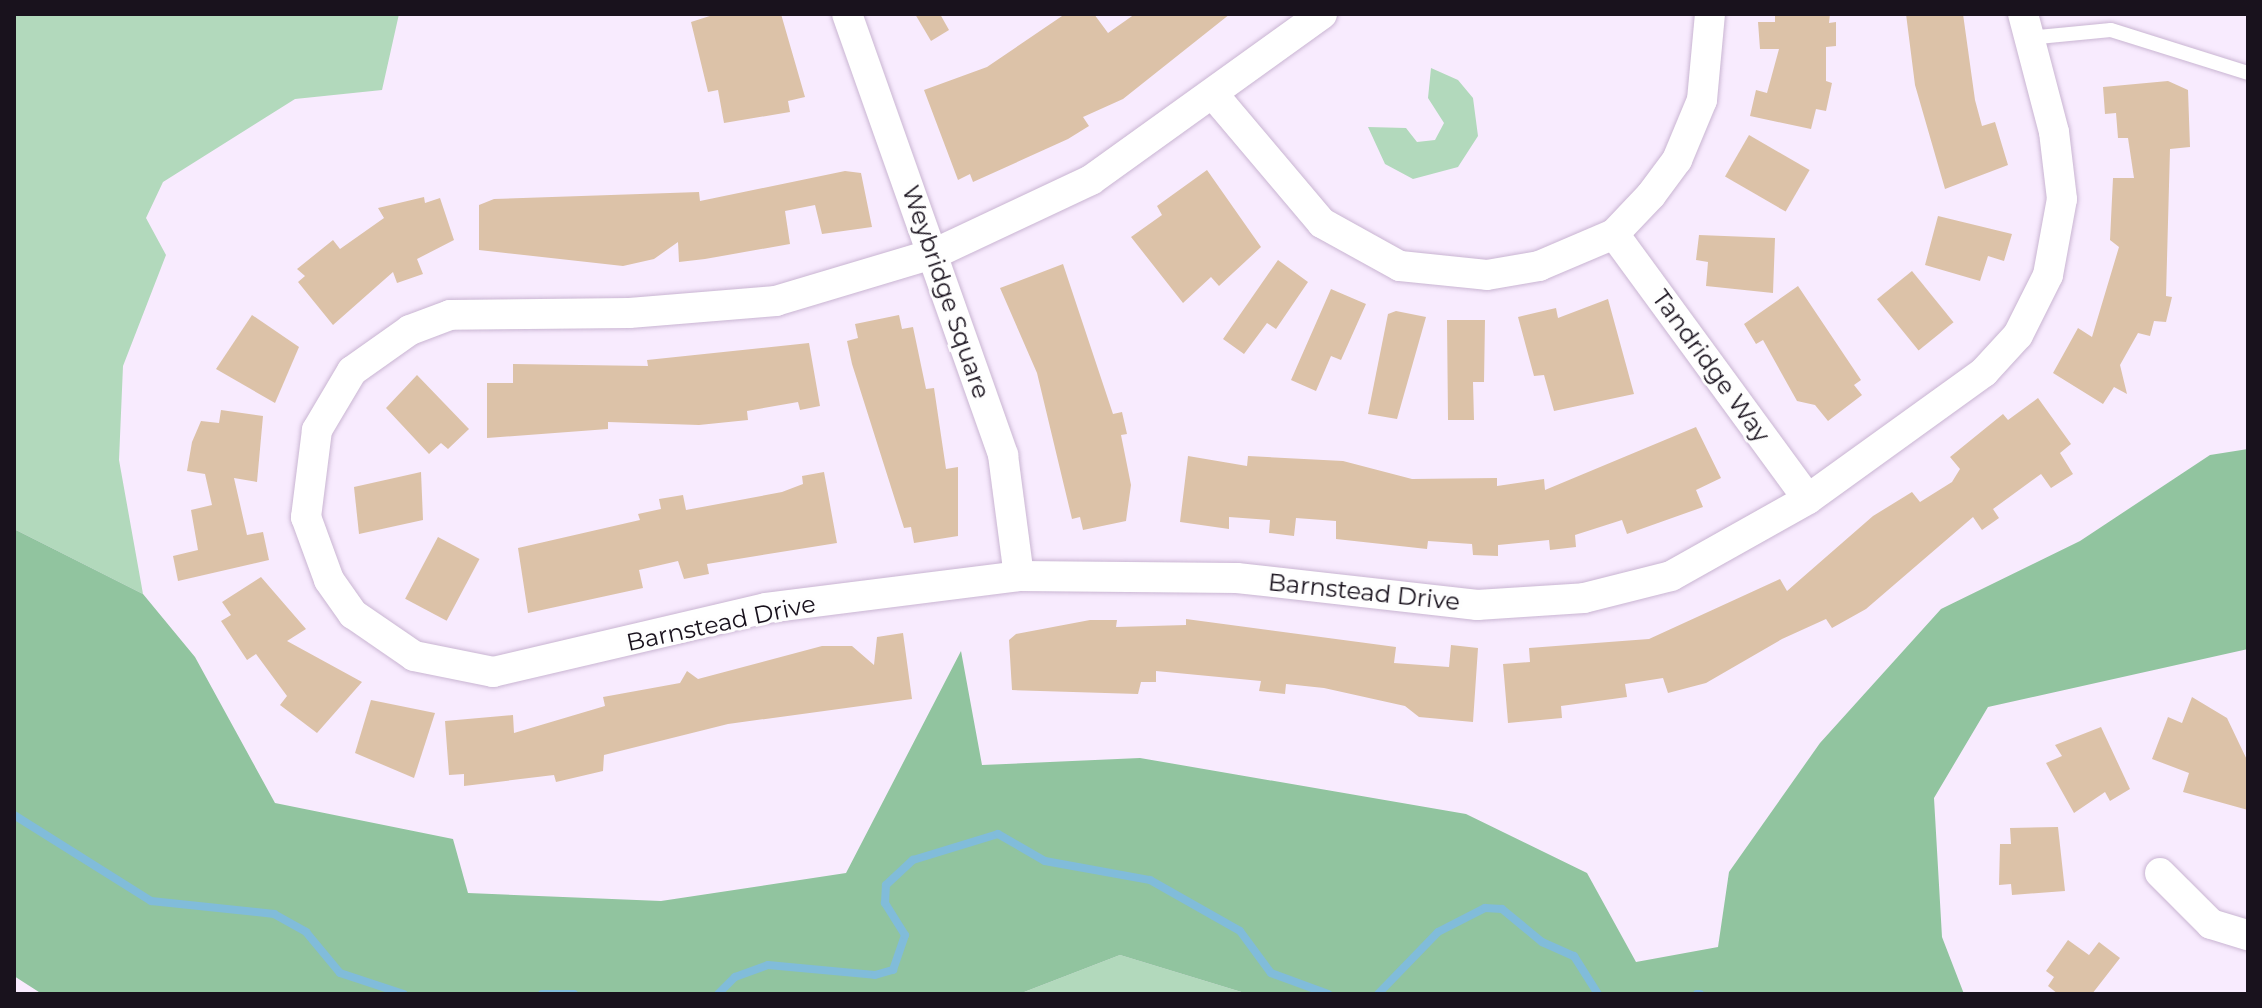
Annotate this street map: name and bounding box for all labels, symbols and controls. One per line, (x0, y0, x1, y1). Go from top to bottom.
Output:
street label: Weybridge Square (896, 182, 996, 402)
street label: Tandridge Way (1646, 284, 1776, 448)
street label: Barnstead Drive (1267, 568, 1461, 616)
street label: Barnstead Drive (624, 589, 818, 657)

